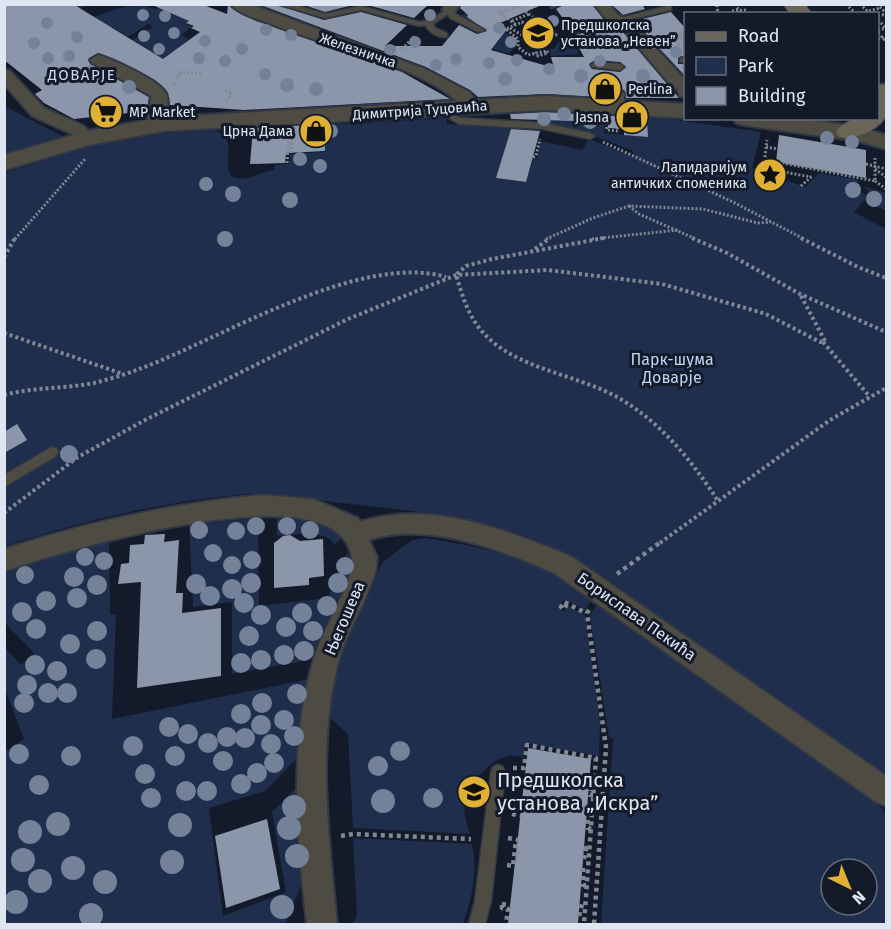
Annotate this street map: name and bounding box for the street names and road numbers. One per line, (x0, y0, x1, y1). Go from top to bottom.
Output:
street label: Железничка (317, 29, 399, 72)
street label: Димитрија Туцовића (351, 97, 488, 124)
street label: Борислава Пекића (574, 568, 700, 665)
street label: Његошева (320, 578, 369, 658)

